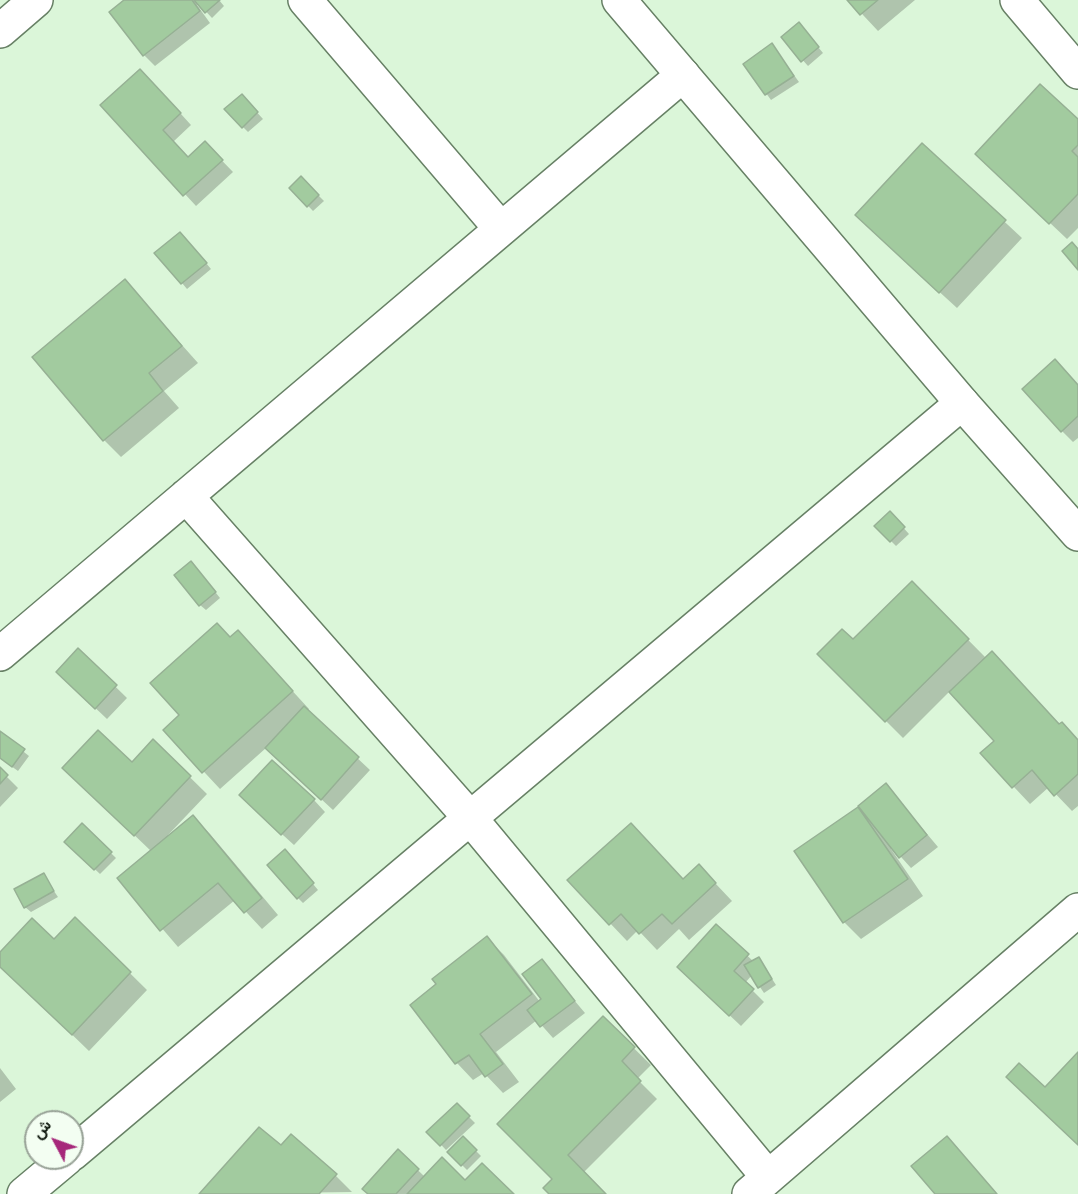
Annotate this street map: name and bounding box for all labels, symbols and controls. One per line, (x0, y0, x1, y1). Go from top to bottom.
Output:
north arrow (24, 1110, 84, 1170)
text: ش (28, 1116, 56, 1143)

